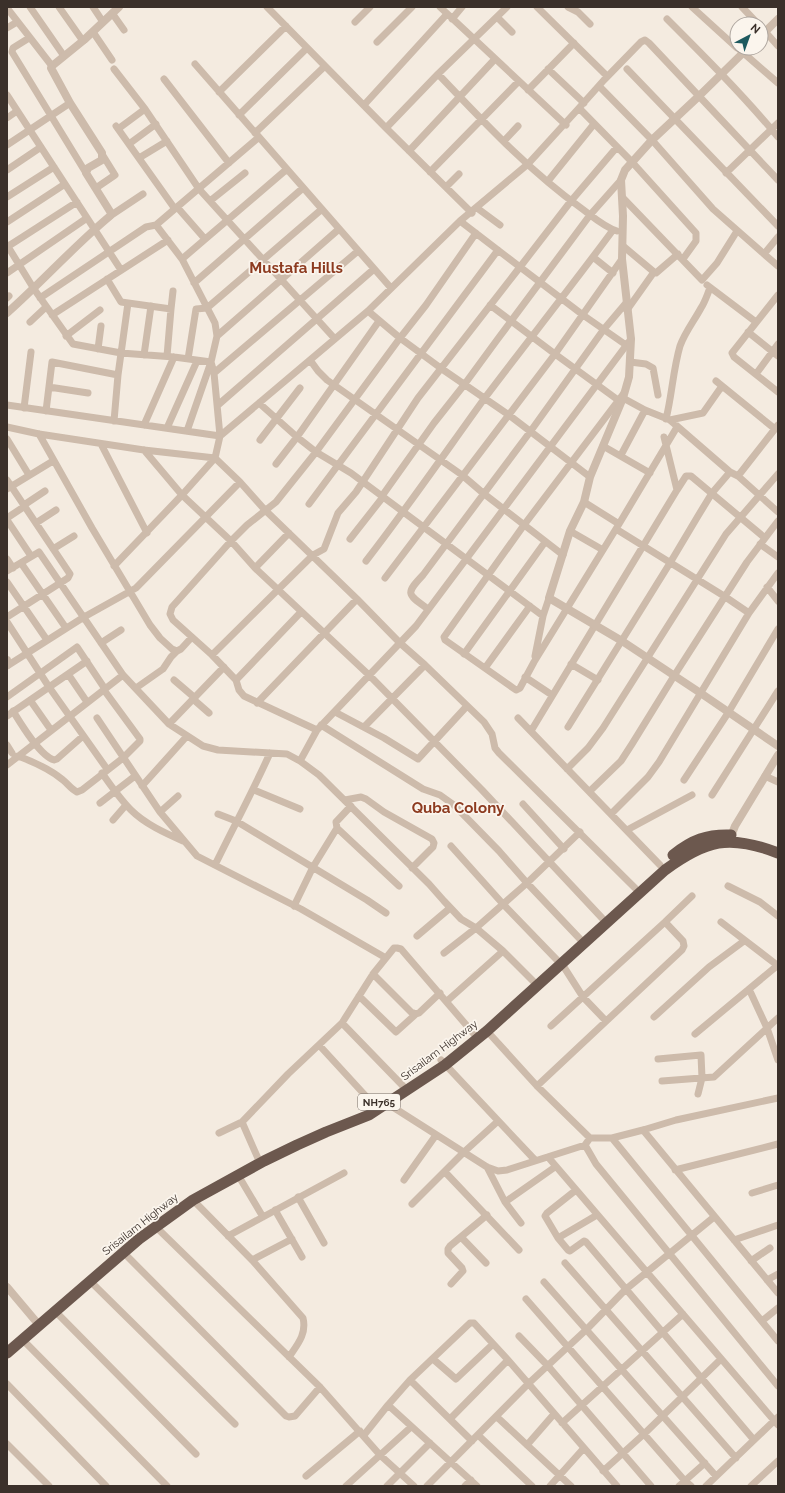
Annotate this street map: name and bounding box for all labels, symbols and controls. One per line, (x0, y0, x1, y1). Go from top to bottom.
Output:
north arrow (729, 16, 769, 56)
text: N (748, 21, 763, 36)
district label: Mustafa Hills (249, 259, 343, 277)
district label: Quba Colony (412, 799, 505, 817)
street label: Srisailam Highway (398, 1017, 480, 1083)
road number: NH765 (358, 1094, 400, 1110)
street label: Srisailam Highway (100, 1191, 181, 1258)

